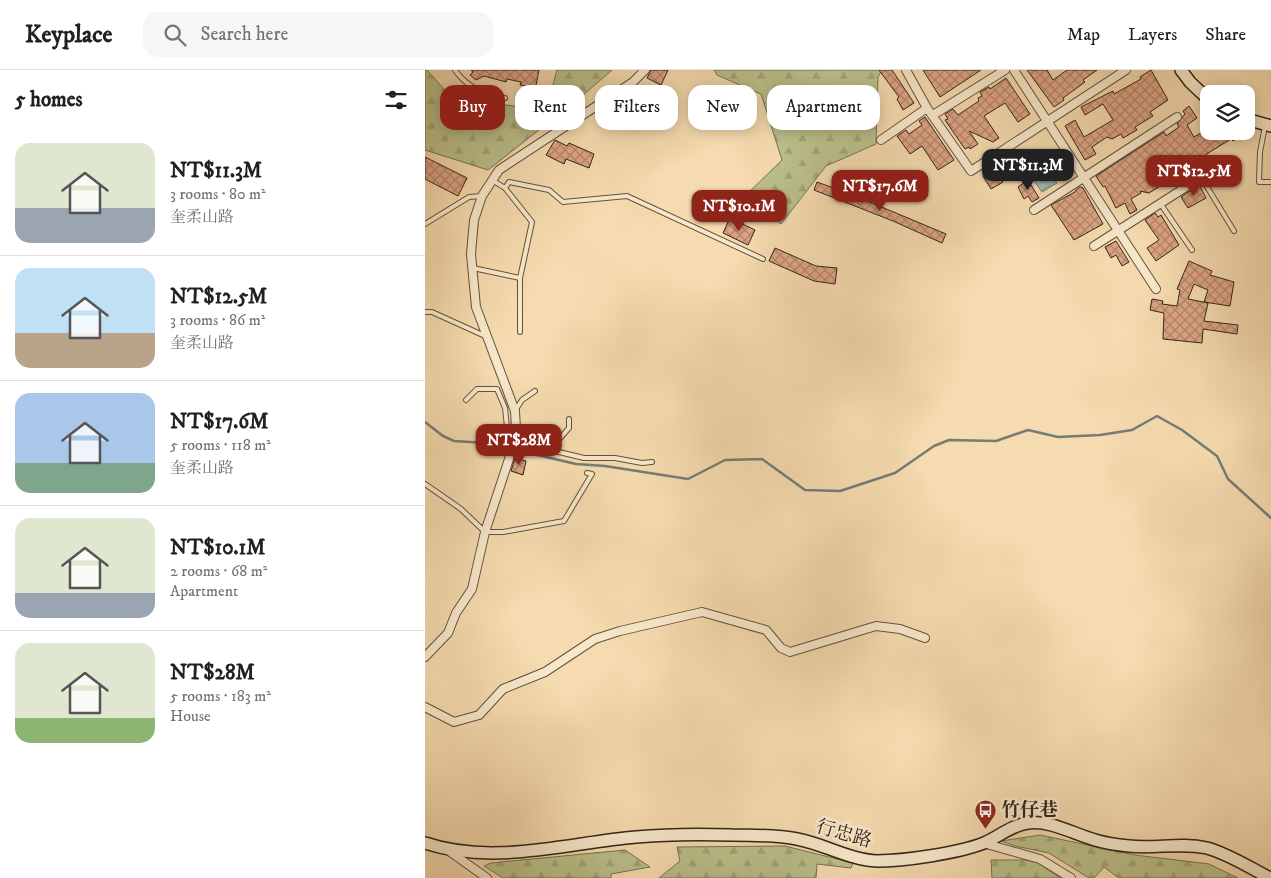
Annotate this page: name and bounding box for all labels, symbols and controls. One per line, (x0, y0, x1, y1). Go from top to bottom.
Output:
search box (143, 12, 493, 57)
text: Keyplace (25, 20, 113, 50)
icon: search (161, 21, 189, 49)
text: Search here (201, 23, 288, 46)
text: Map (1067, 24, 1100, 46)
text: Layers (1128, 24, 1177, 46)
text: Share (1205, 24, 1246, 46)
chip: Buy (440, 85, 505, 130)
chip: Rent (515, 85, 585, 130)
chip: Filters (595, 85, 678, 130)
chip: New (688, 85, 757, 130)
chip: Apartment (767, 85, 880, 130)
map controls (1200, 85, 1255, 140)
button: layers (1200, 85, 1255, 140)
icon: filters (382, 86, 410, 114)
text: 5 homes (15, 87, 83, 113)
pin: NT$11.3M (976, 148, 1080, 191)
pin: NT$12.5M (1142, 154, 1246, 197)
text: NT$11.3M (993, 155, 1063, 175)
text: NT$11.3M (170, 158, 262, 184)
text: NT$12.5M (1157, 161, 1231, 181)
icon: home (55, 163, 115, 223)
pin: NT$17.6M (828, 170, 932, 212)
text: NT$17.6M (843, 176, 917, 196)
text: 3 rooms · 80 m² (170, 184, 266, 204)
pin: NT$10.1M (687, 190, 791, 232)
text: NT$10.1M (703, 196, 775, 216)
text: 奎柔山路 (170, 207, 234, 227)
text: NT$12.5M (170, 284, 267, 310)
icon: home (55, 288, 115, 348)
text: 3 rooms · 86 m² (170, 310, 265, 330)
text: 奎柔山路 (170, 333, 234, 353)
text: NT$17.6M (170, 409, 268, 435)
icon: home (55, 413, 115, 473)
pin: NT$28M (478, 424, 560, 466)
text: NT$28M (487, 430, 551, 450)
text: 5 rooms · 118 m² (170, 435, 271, 455)
text: 奎柔山路 (170, 458, 234, 478)
text: NT$10.1M (170, 535, 265, 561)
icon: home (55, 538, 115, 598)
text: 2 rooms · 68 m² (170, 561, 267, 581)
text: Apartment (170, 581, 238, 601)
text: NT$28M (170, 660, 255, 686)
icon: home (55, 663, 115, 723)
text: 5 rooms · 183 m² (170, 686, 271, 706)
text: House (170, 706, 211, 726)
bus stop icon: 竹仔巷 (973, 798, 997, 829)
place label: 竹仔巷 (1001, 799, 1058, 822)
street label: 行忠路 (813, 815, 875, 853)

